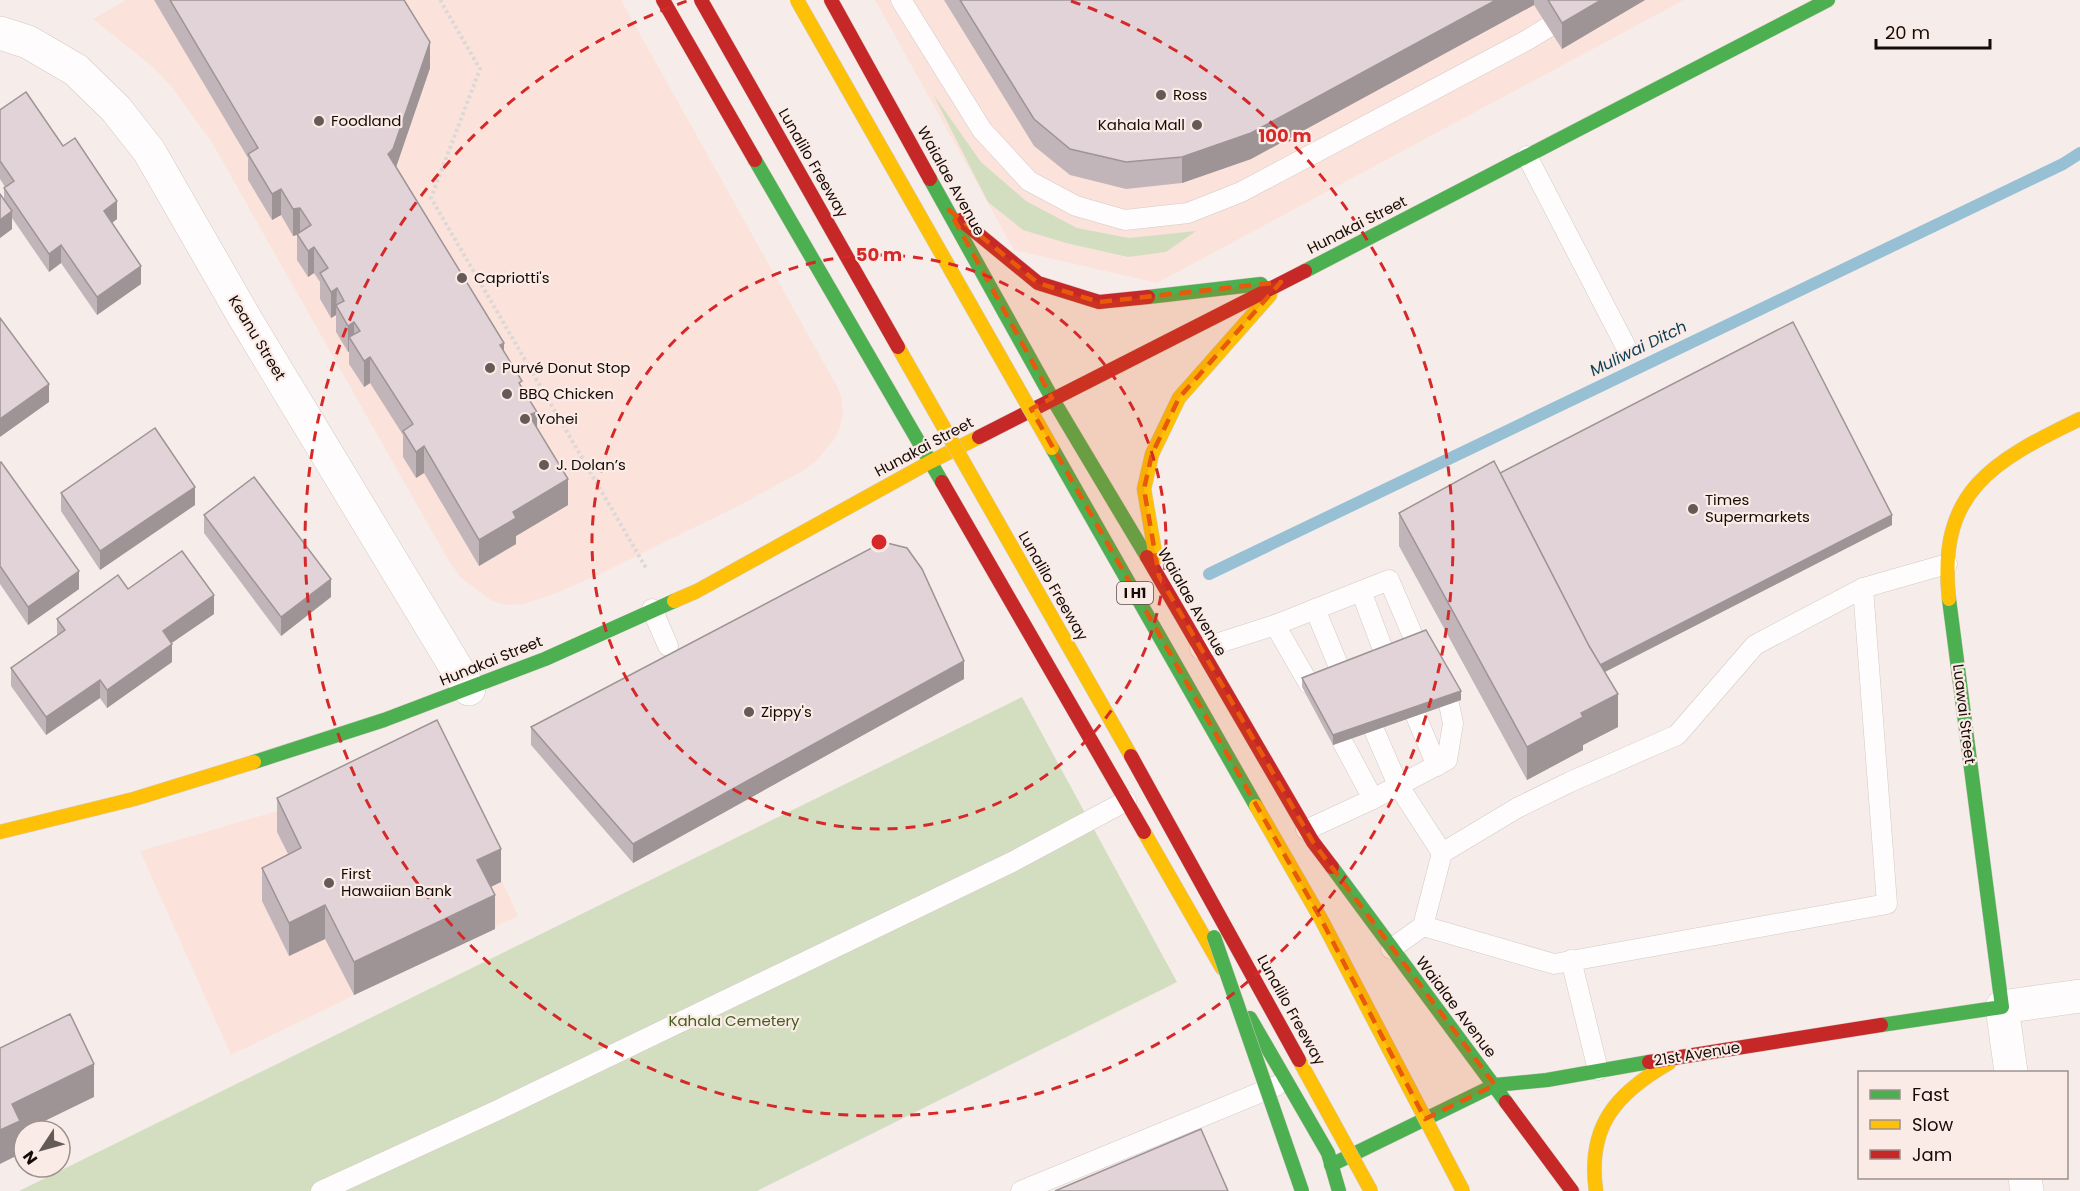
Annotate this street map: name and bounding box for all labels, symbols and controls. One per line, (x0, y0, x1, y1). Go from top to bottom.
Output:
scale bar (1876, 12, 1990, 50)
text: 20 m (1885, 20, 1930, 45)
place label: Ross (1173, 84, 1208, 105)
marker: Ross (1154, 88, 1168, 102)
street label: Lunalilo Freeway (774, 104, 854, 222)
place label: Foodland (331, 110, 401, 131)
marker: Foodland (312, 114, 326, 128)
place label: Kahala Mall (1098, 114, 1185, 135)
marker: Kahala Mall (1190, 118, 1204, 132)
street label: Waialae Avenue (913, 122, 990, 239)
text: 100 m (1258, 123, 1312, 148)
street label: Hunakai Street (1303, 190, 1410, 259)
text: 50 m (856, 242, 902, 267)
place label: Capriotti's (474, 267, 550, 288)
marker: Capriotti's (455, 271, 469, 285)
street label: Keanu Street (224, 291, 291, 384)
water label: Muliwai Ditch (1586, 315, 1691, 382)
place label: Purvé Donut Stop (502, 357, 630, 378)
marker: Purvé Donut Stop (483, 361, 497, 375)
place label: BBQ Chicken (519, 383, 614, 404)
marker: BBQ Chicken (500, 387, 514, 401)
place label: Yohei (537, 408, 578, 429)
marker: Yohei (518, 412, 532, 426)
street label: Hunakai Street (871, 412, 977, 481)
place label: J. Dolan’s (556, 454, 626, 475)
marker: J. Dolan’s (537, 458, 551, 472)
place label: Times Supermarkets (1705, 489, 1810, 527)
marker: Times Supermarkets (1686, 502, 1700, 516)
street label: Lunalilo Freeway (1014, 527, 1094, 645)
centre of rings (869, 532, 889, 552)
street label: Waialae Avenue (1153, 544, 1232, 660)
road number: I H1 (1117, 582, 1153, 604)
street label: Hunakai Street (436, 630, 545, 691)
street label: Luawai Street (1948, 663, 1981, 765)
place label: Zippy's (761, 701, 812, 722)
marker: Zippy's (742, 705, 756, 719)
place label: First Hawaiian Bank (341, 863, 452, 901)
marker: First Hawaiian Bank (322, 876, 336, 890)
street label: Lunalilo Freeway (1252, 951, 1331, 1069)
street label: Waialae Avenue (1411, 952, 1502, 1062)
park label: Kahala Cemetery (668, 1010, 800, 1031)
street label: 21st Avenue (1652, 1036, 1742, 1071)
legend (1858, 1071, 2068, 1179)
text: Fast (1912, 1082, 1949, 1107)
text: Slow (1912, 1112, 1954, 1137)
north arrow (12, 1119, 72, 1179)
text: Jam (1912, 1142, 1952, 1167)
text: N (17, 1146, 43, 1169)

